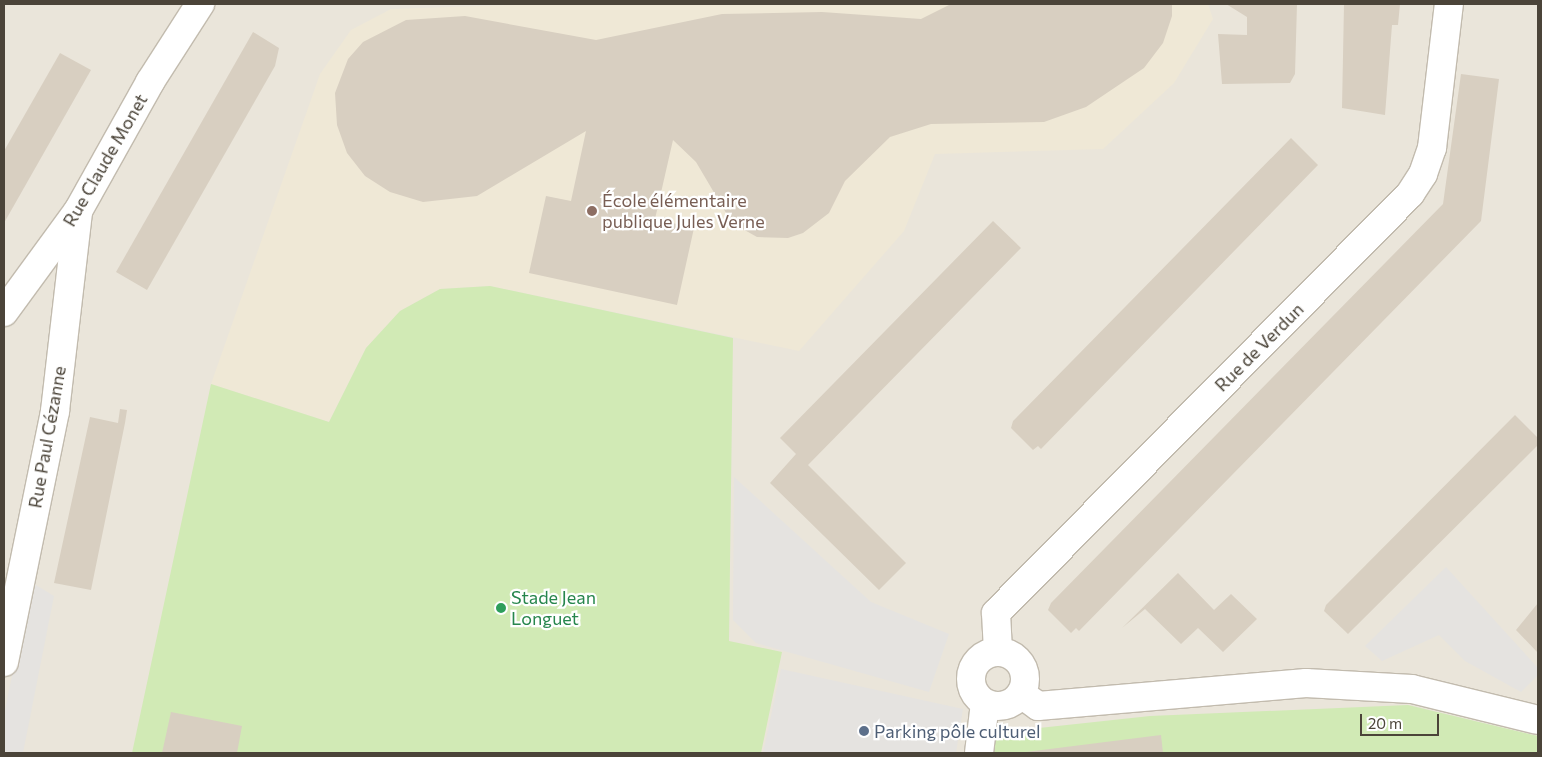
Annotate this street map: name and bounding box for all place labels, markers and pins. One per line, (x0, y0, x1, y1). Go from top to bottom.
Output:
place label: École élémentaire publique Jules Verne (602, 190, 765, 232)
marker: École élémentaire publique Jules Verne (586, 205, 598, 217)
place label: Stade Jean Longuet (511, 587, 596, 630)
marker: Stade Jean Longuet (495, 602, 507, 614)
place label: Parking pôle culturel (874, 720, 1041, 742)
marker: Parking pôle culturel (858, 725, 870, 737)

